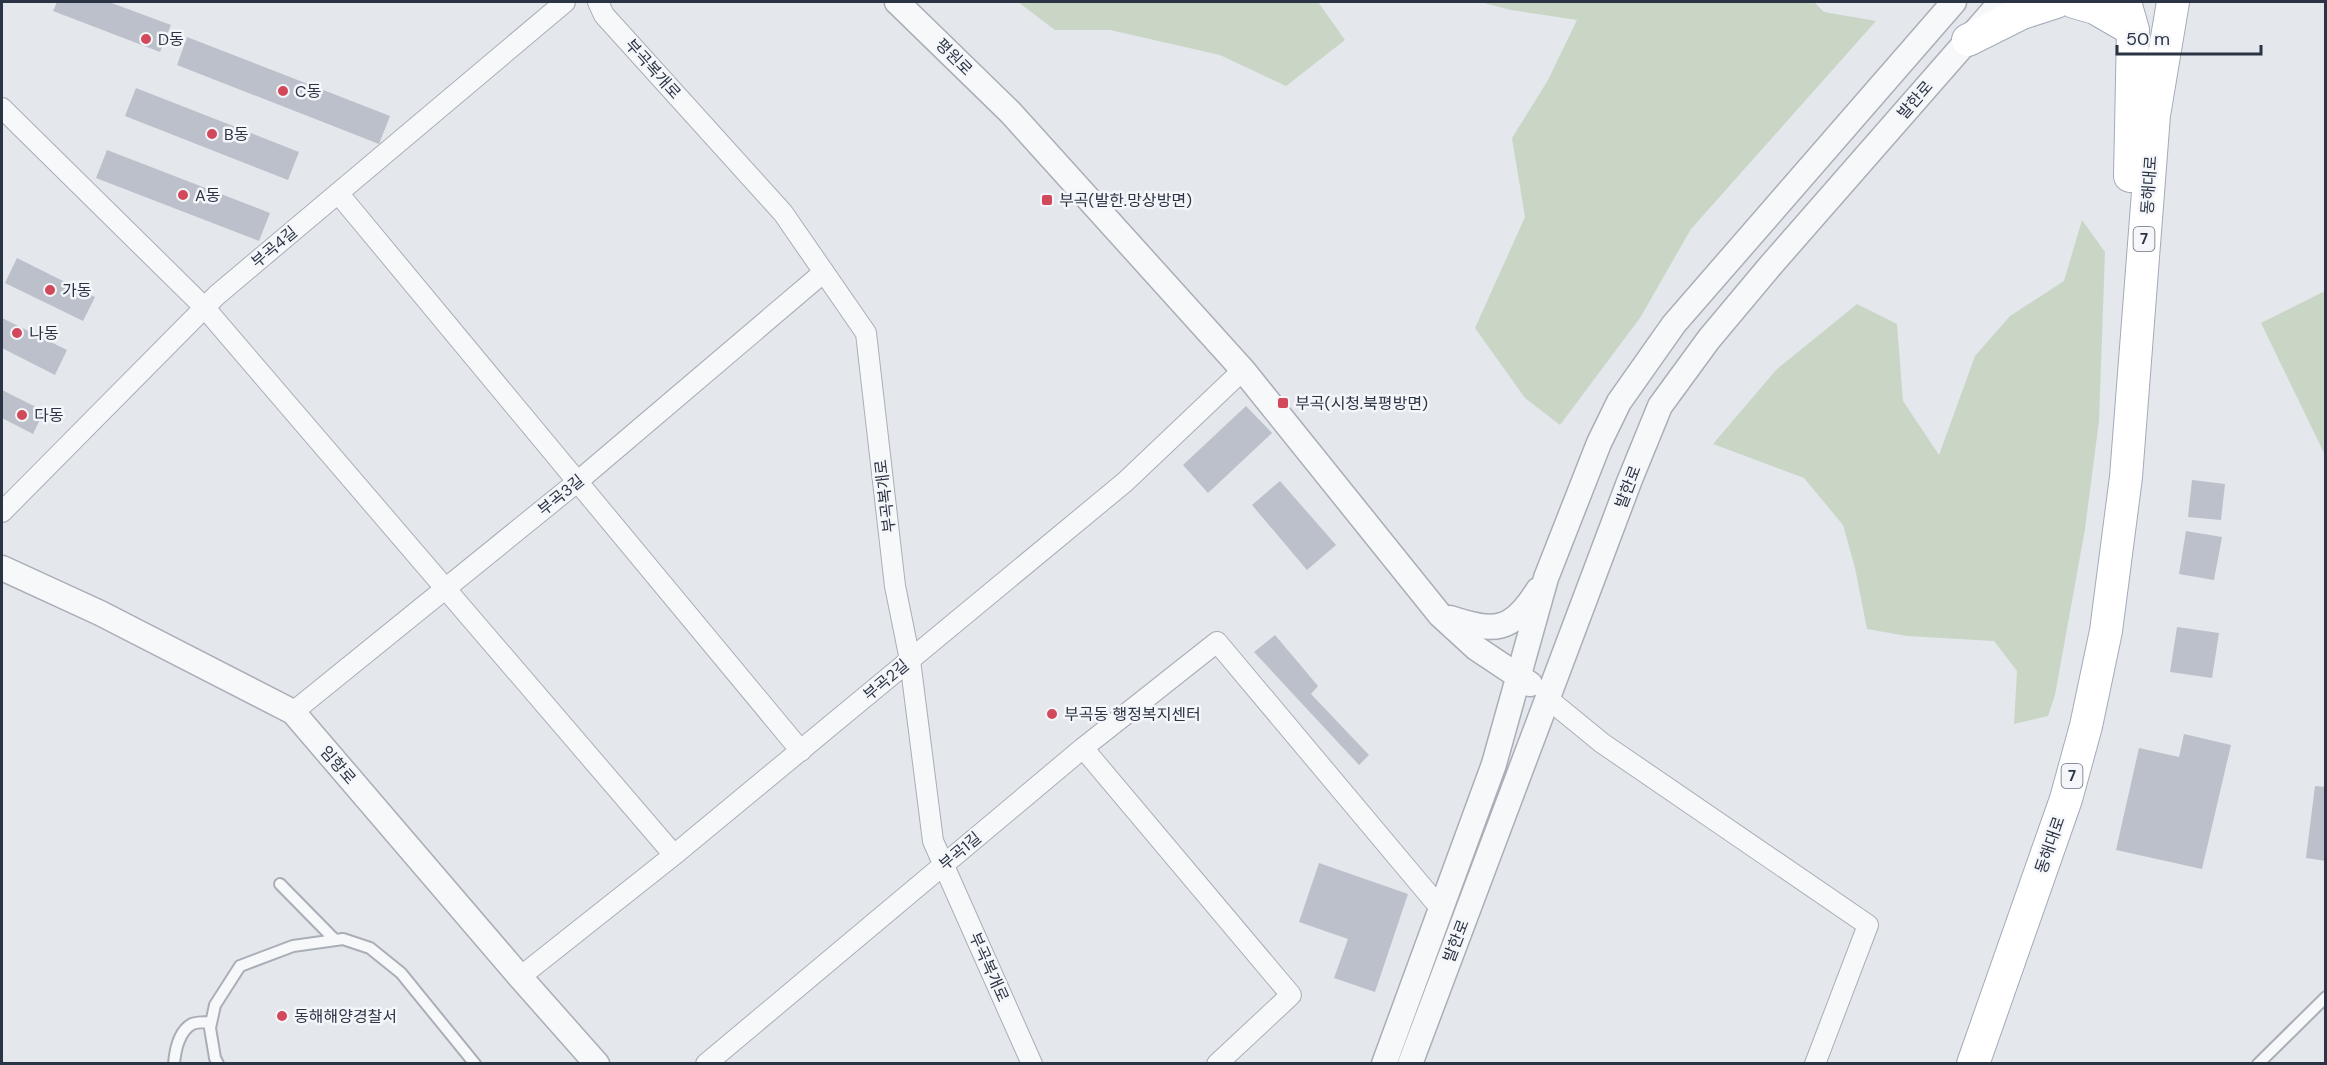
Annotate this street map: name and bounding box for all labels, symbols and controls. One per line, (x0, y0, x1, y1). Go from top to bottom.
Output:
scale bar (2117, 18, 2261, 56)
text: 50 m (2126, 27, 2170, 51)
place label: D동 (158, 29, 184, 50)
marker: D동 (139, 32, 153, 46)
street label: 평원로 (931, 34, 977, 80)
street label: 부곡복개로 (621, 35, 686, 104)
street label: 발한로 (1893, 76, 1938, 124)
place label: C동 (295, 81, 321, 102)
marker: C동 (276, 84, 290, 98)
place label: B동 (224, 124, 249, 145)
marker: B동 (205, 127, 219, 141)
street label: 동해대로 (2136, 155, 2162, 215)
place label: A동 (195, 185, 221, 206)
marker: A동 (176, 188, 190, 202)
place label: 부곡(발한.망상방면) (1059, 190, 1192, 211)
marker: 부곡(발한.망상방면) (1040, 193, 1054, 207)
street label: 부곡4길 (247, 222, 301, 272)
road number: 7 (2134, 227, 2154, 251)
place label: 가동 (62, 280, 92, 301)
marker: 가동 (43, 283, 57, 297)
place label: 나동 (29, 323, 59, 344)
marker: 나동 (10, 326, 24, 340)
place label: 부곡(시청.북평방면) (1295, 393, 1428, 414)
marker: 부곡(시청.북평방면) (1276, 396, 1290, 410)
place label: 다동 (34, 405, 64, 426)
marker: 다동 (15, 408, 29, 422)
street label: 부곡복개로 (870, 458, 900, 534)
street label: 발한로 (1610, 462, 1646, 511)
street label: 부곡3길 (534, 470, 588, 520)
street label: 부곡2길 (859, 655, 913, 705)
place label: 부곡동 행정복지센터 (1064, 704, 1201, 725)
marker: 부곡동 행정복지센터 (1045, 707, 1059, 721)
street label: 임항로 (316, 741, 361, 789)
road number: 7 (2062, 764, 2082, 788)
street label: 동해대로 (2030, 813, 2070, 876)
street label: 부곡1길 (934, 827, 986, 875)
street label: 발한로 (1438, 916, 1474, 965)
street label: 부곡복개로 (964, 929, 1014, 1005)
place label: 동해해양경찰서 (294, 1006, 397, 1027)
marker: 동해해양경찰서 (275, 1009, 289, 1023)

